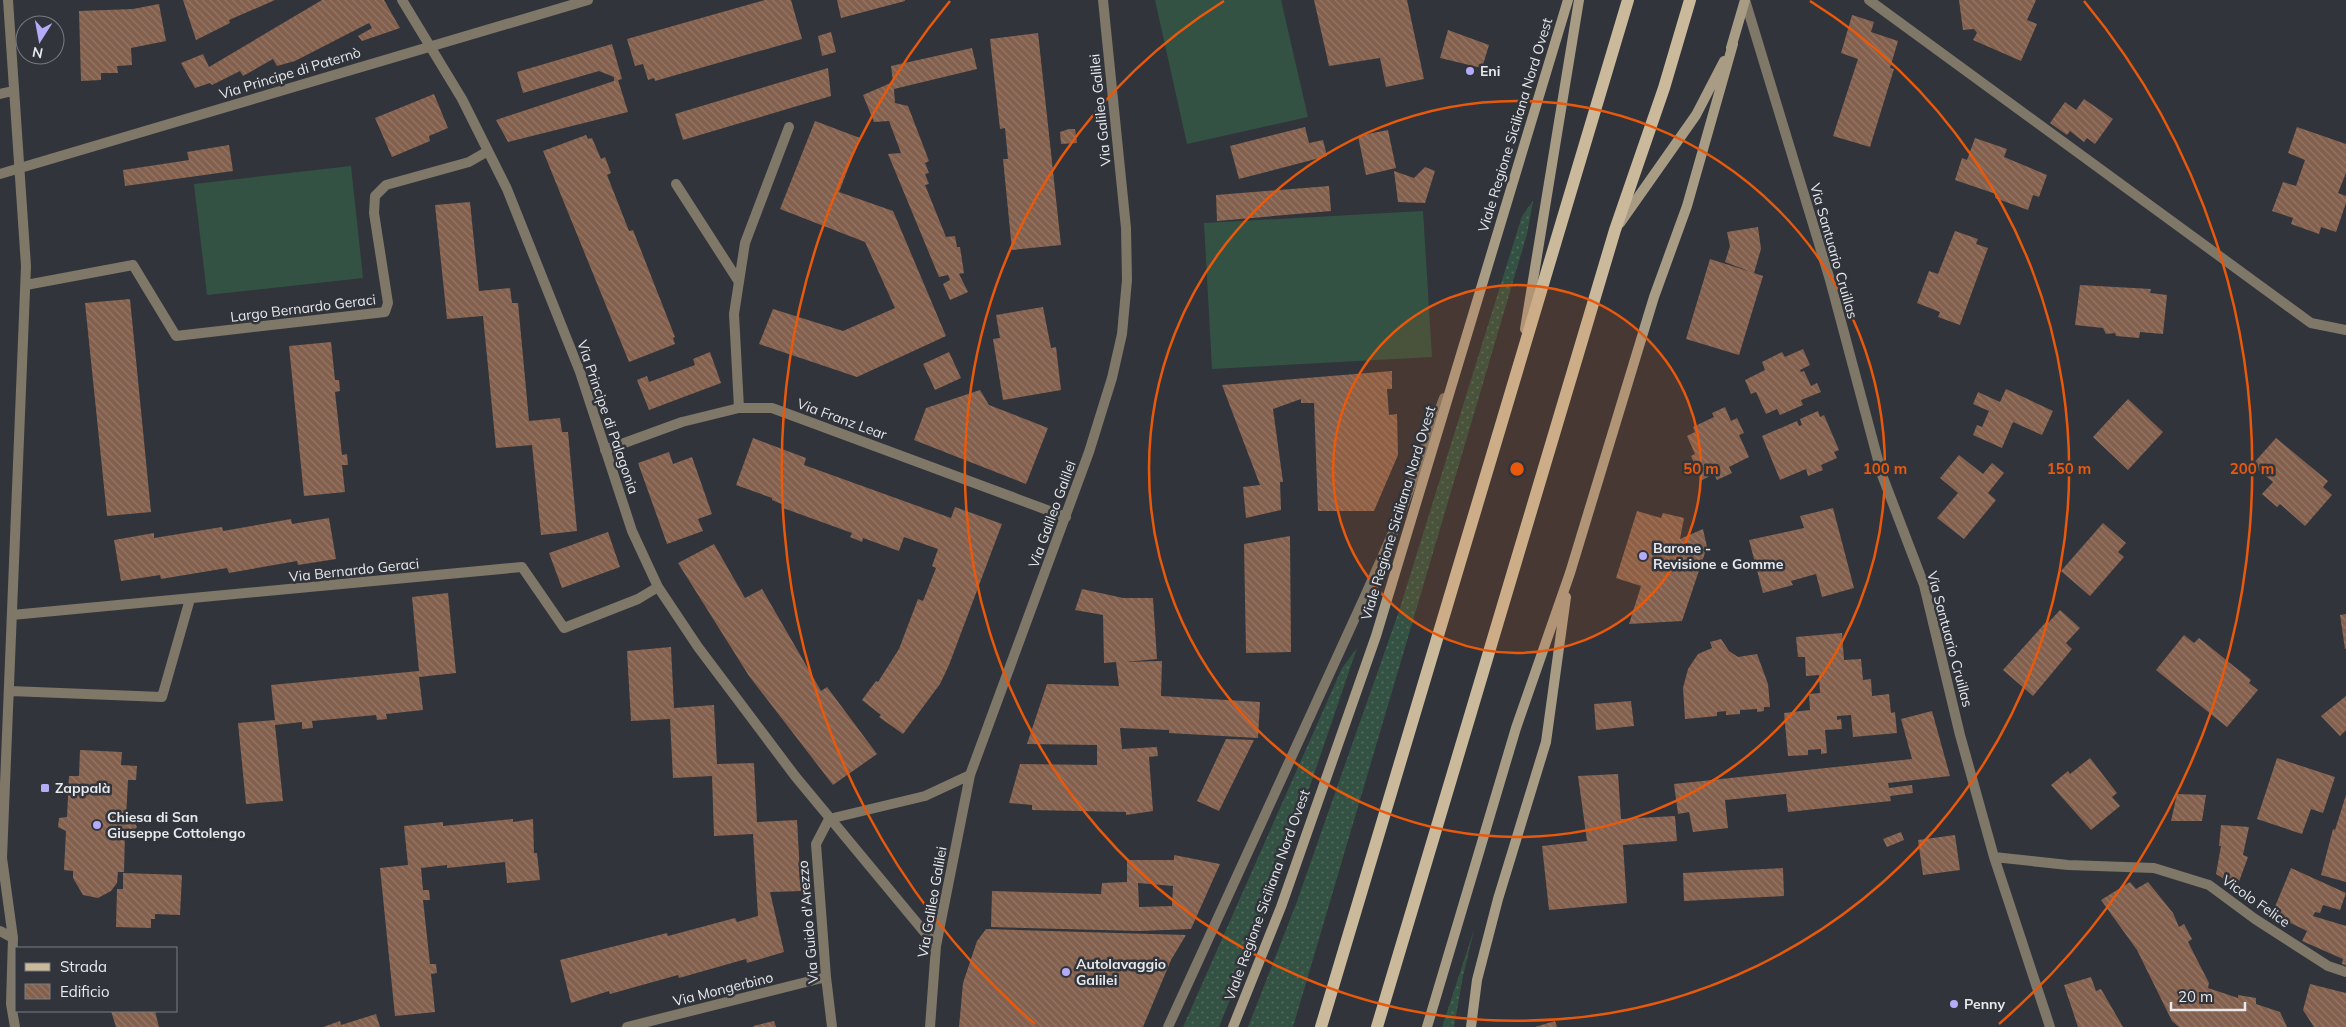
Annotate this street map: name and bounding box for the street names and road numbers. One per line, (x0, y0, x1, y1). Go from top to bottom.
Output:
street label: Viale Regione Siciliana Nord Ovest (1474, 16, 1556, 234)
street label: Via Principe di Paternò (217, 43, 363, 103)
street label: Via Galileo Galilei (1085, 53, 1115, 167)
street label: Via Santuario Cruillas (1806, 181, 1862, 321)
street label: Largo Bernardo Geraci (229, 290, 377, 326)
street label: Via Principe di Palagonia (573, 338, 643, 496)
street label: Via Franz Lear (795, 394, 890, 444)
street label: Viale Regione Siciliana Nord Ovest (1357, 404, 1439, 622)
street label: Via Galileo Galilei (1024, 458, 1080, 570)
street label: Via Bernardo Geraci (288, 554, 420, 586)
street label: Via Santuario Cruillas (1923, 569, 1977, 709)
street label: Viale Regione Siciliana Nord Ovest (1220, 787, 1314, 1003)
street label: Via Galileo Galilei (913, 845, 951, 959)
street label: Via Guido d'Arezzo (794, 860, 822, 984)
street label: Vicolo Felice (2218, 871, 2294, 931)
street label: Via Mongerbino (671, 968, 775, 1010)

